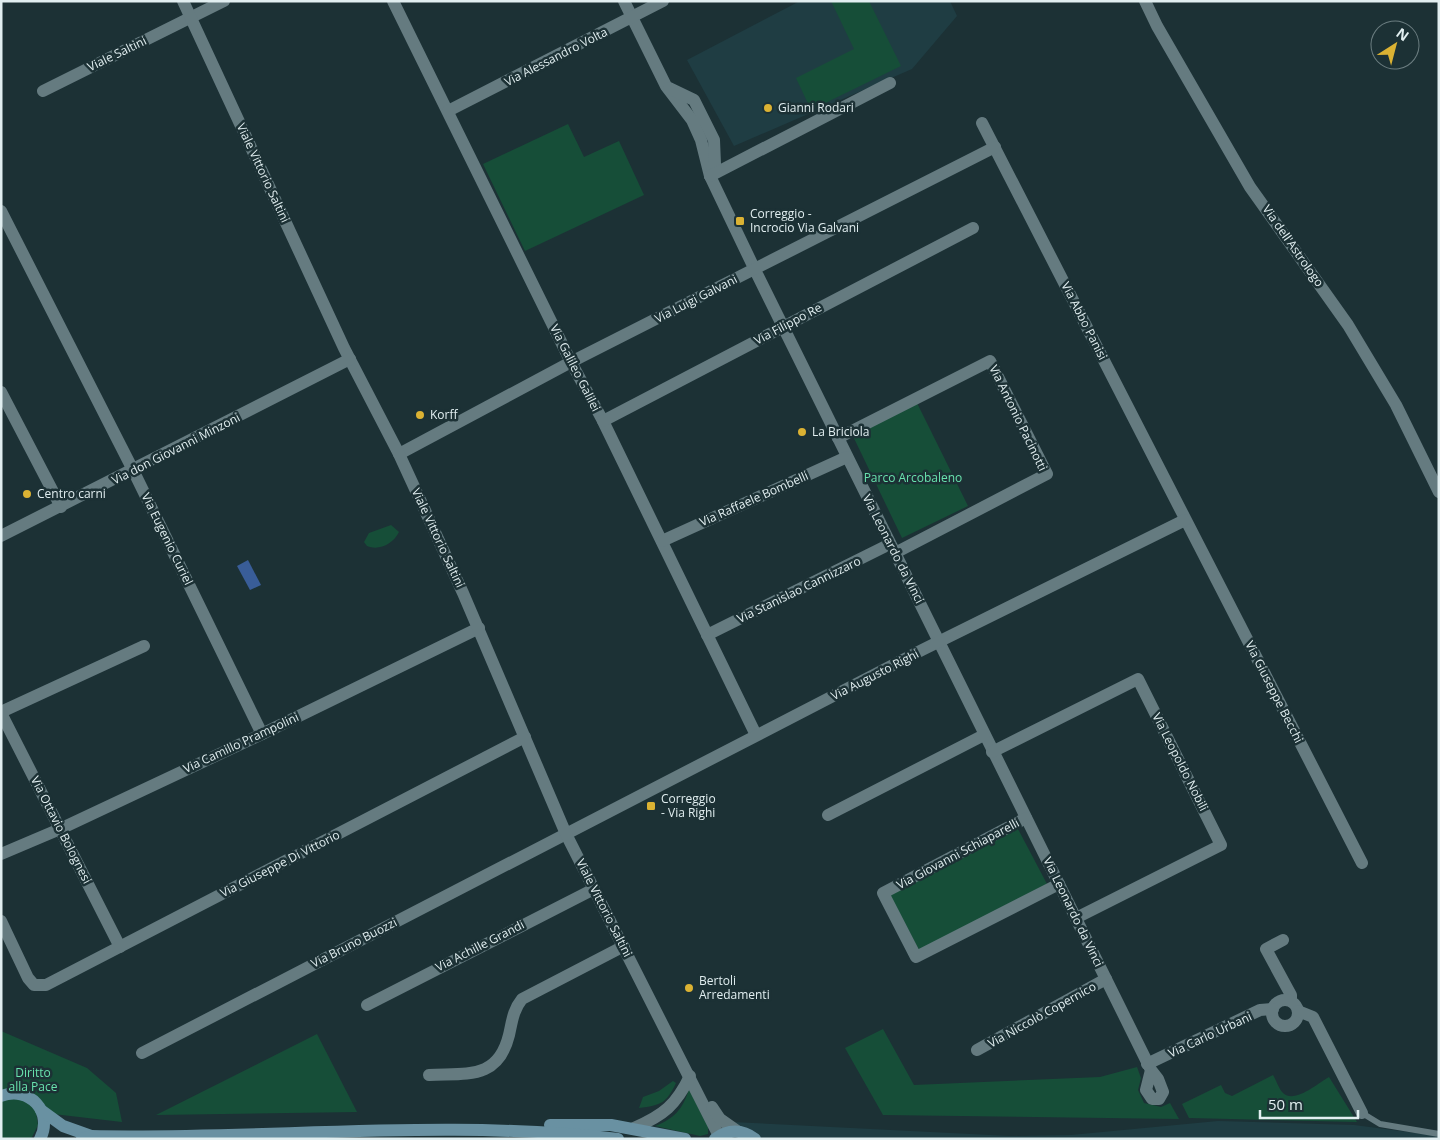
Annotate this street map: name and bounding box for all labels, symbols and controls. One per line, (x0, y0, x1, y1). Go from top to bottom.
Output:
north arrow (1370, 20, 1420, 70)
street label: Via Alessandro Volta (501, 23, 610, 90)
text: N (1393, 23, 1413, 45)
street label: Viale Saltini (84, 32, 149, 75)
place label: Gianni Rodari (778, 99, 854, 116)
marker: Gianni Rodari (762, 102, 774, 114)
street label: Viale Vittorio Saltini (233, 120, 294, 225)
street label: Via dell'Astrologo (1259, 201, 1328, 290)
place label: Correggio - Incrocio Via Galvani (750, 205, 859, 236)
marker: Correggio - Incrocio Via Galvani (734, 215, 746, 227)
street label: Via Luigi Galvani (651, 270, 740, 327)
street label: Via Abbo Panisi (1057, 279, 1111, 363)
street label: Via Filippo Re (751, 298, 825, 349)
street label: Via Galileo Galilei (546, 321, 605, 414)
street label: Via Antonio Pacinotti (985, 362, 1052, 474)
place label: Korff (430, 406, 458, 423)
street label: Via don Giovanni Minzoni (109, 409, 243, 488)
marker: Korff (414, 409, 426, 421)
place label: La Briciola (812, 423, 869, 440)
marker: La Briciola (796, 426, 808, 438)
street label: Via Raffaele Bombelli (697, 467, 811, 530)
park label: Parco Arcobaleno (864, 469, 962, 486)
place label: Centro carni (37, 485, 106, 502)
street label: Viale Vittorio Saltini (408, 485, 469, 590)
marker: Centro carni (21, 488, 33, 500)
street label: Via Eugenio Curiel (138, 490, 197, 588)
street label: Via Leonardo da Vinci (859, 491, 928, 606)
street label: Via Stanislao Cannizzaro (734, 552, 863, 627)
street label: Via Giuseppe Becchi (1241, 638, 1308, 746)
street label: Via Augusto Righi (828, 645, 922, 704)
street label: Via Camillo Prampolini (180, 708, 301, 777)
street label: Via Leopoldo Nobili (1148, 710, 1213, 814)
street label: Via Ottavio Bolognesi (27, 773, 96, 886)
place label: Correggio - Via Righi (661, 790, 716, 821)
marker: Correggio - Via Righi (645, 800, 657, 812)
street label: Via Giovanni Schiaparelli (893, 814, 1022, 893)
street label: Via Giuseppe Di Vittorio (217, 826, 342, 901)
street label: Via Leonardo da Vinci (1039, 854, 1107, 970)
street label: Viale Vittorio Saltini (572, 856, 637, 960)
street label: Via Bruno Buozzi (308, 914, 400, 972)
street label: Via Achille Grandi (432, 916, 527, 975)
place label: Bertoli Arredamenti (699, 972, 770, 1003)
street label: Via Niccolò Copernico (985, 978, 1099, 1051)
marker: Bertoli Arredamenti (683, 982, 695, 994)
street label: Via Carlo Urbani (1165, 1008, 1254, 1061)
park label: Diritto alla Pace (9, 1064, 58, 1095)
scale bar (1260, 1088, 1358, 1120)
text: 50 m (1268, 1094, 1303, 1114)

